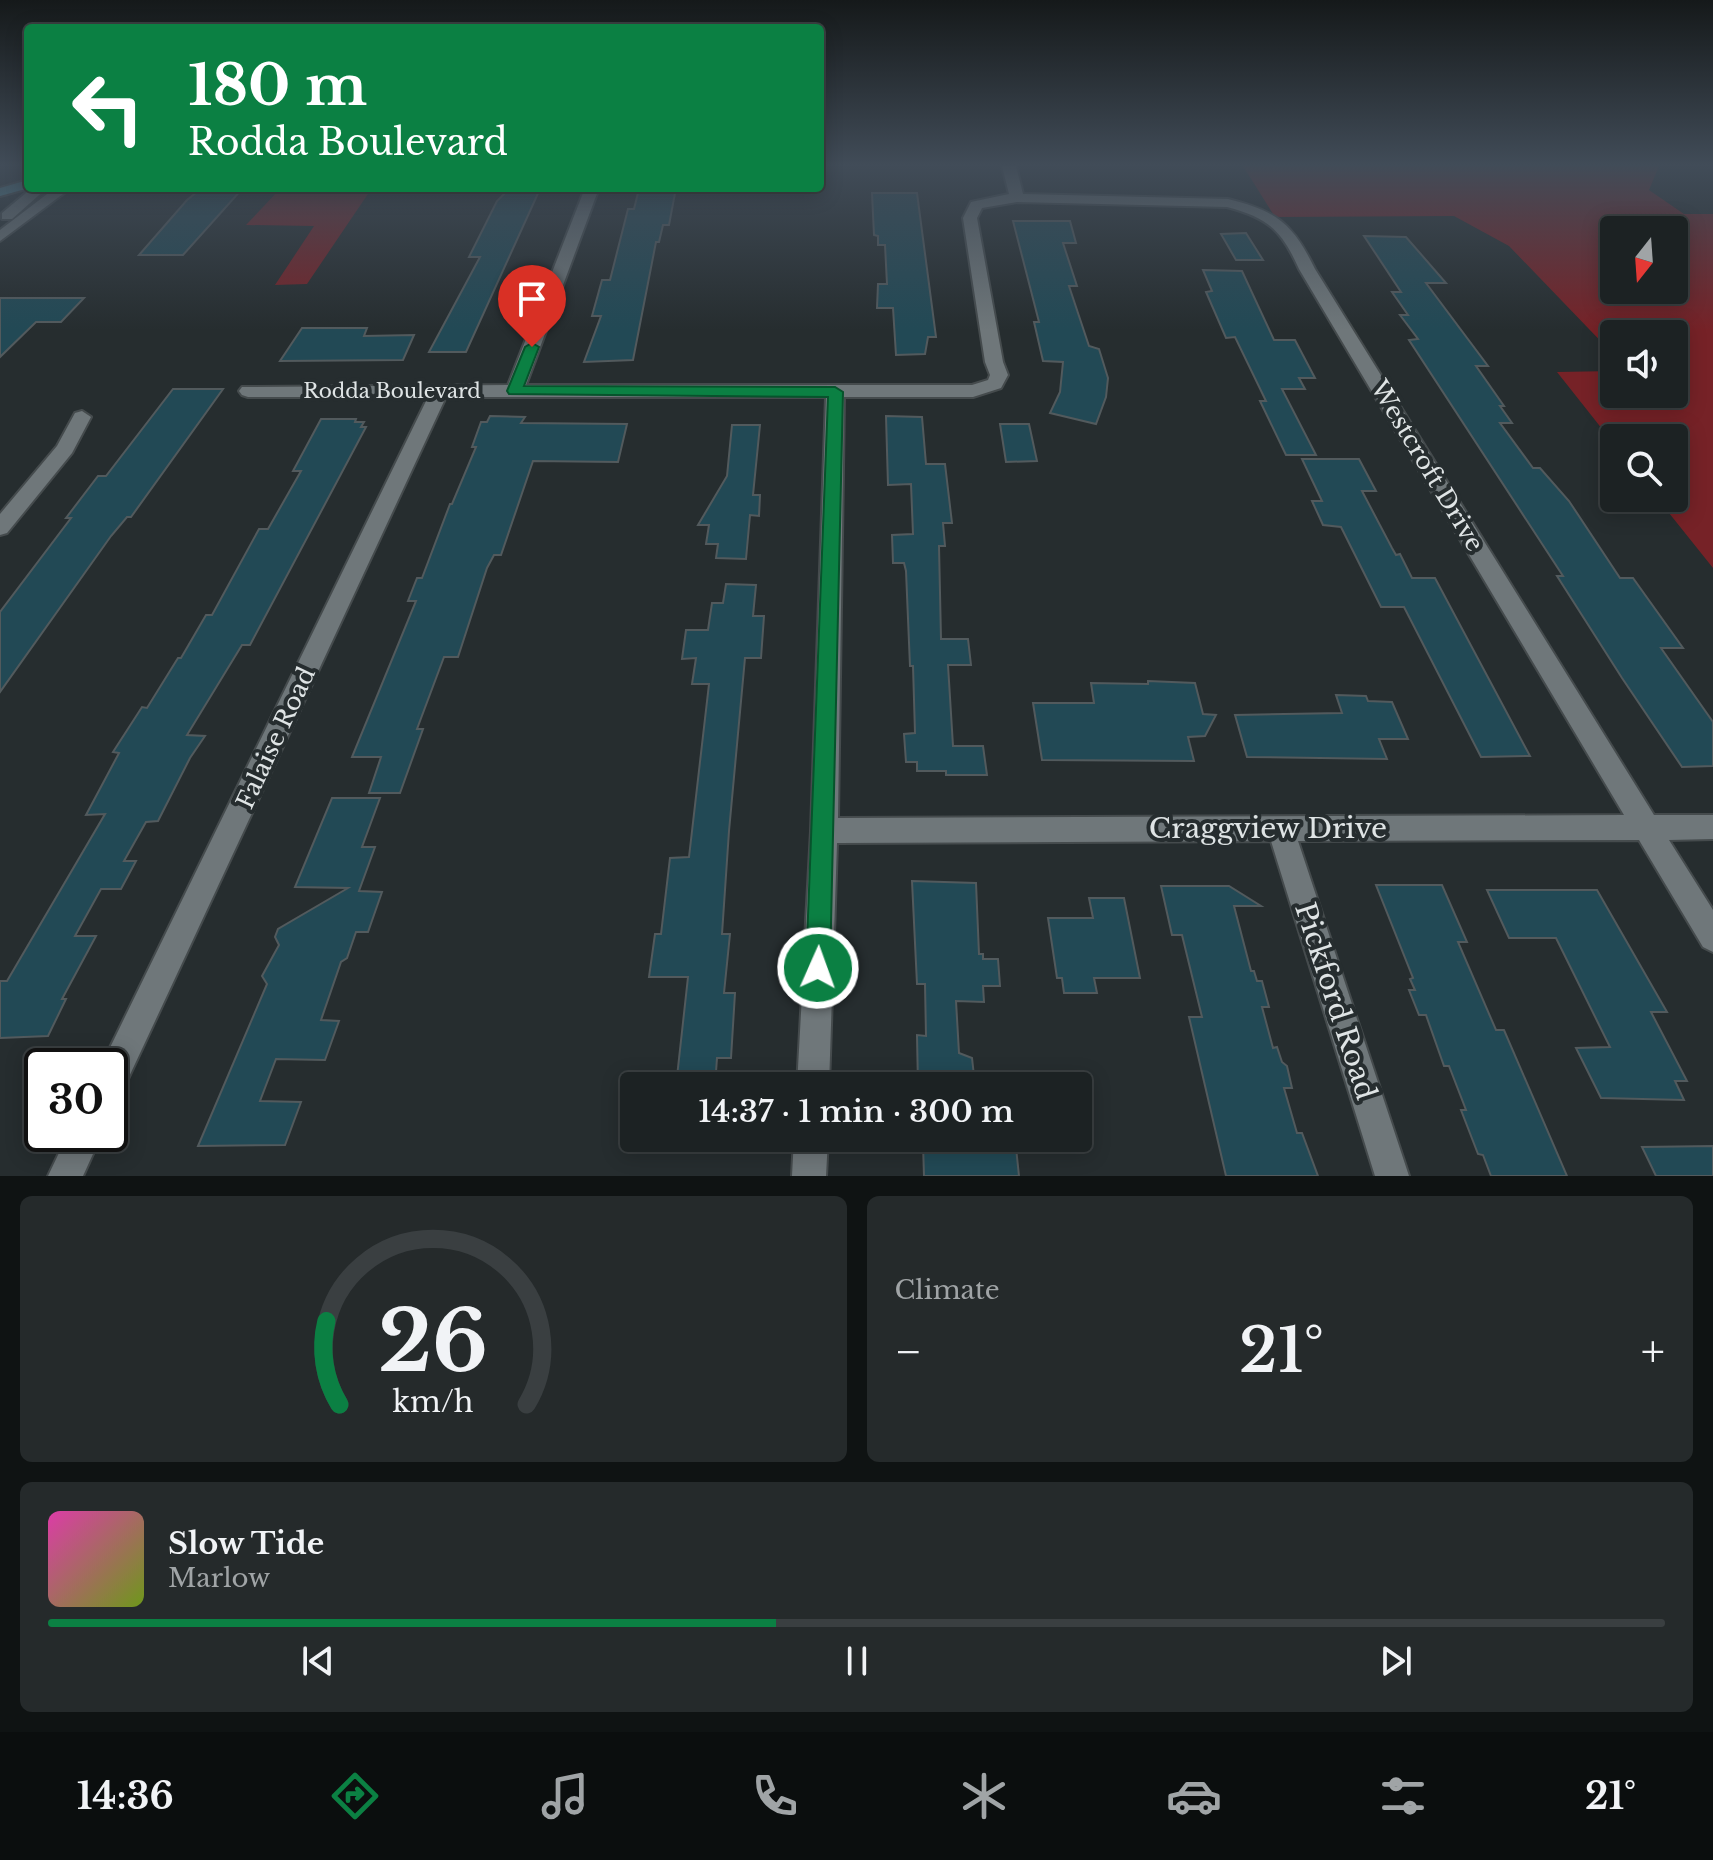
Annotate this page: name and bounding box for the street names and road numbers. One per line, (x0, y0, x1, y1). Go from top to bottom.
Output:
street label: Westcroft Drive (1364, 374, 1490, 556)
street label: Rodda Boulevard (303, 379, 481, 403)
street label: Falaise Road (230, 662, 321, 813)
street label: Craggview Drive (1149, 811, 1387, 846)
street label: Pickford Road (1287, 898, 1384, 1104)

